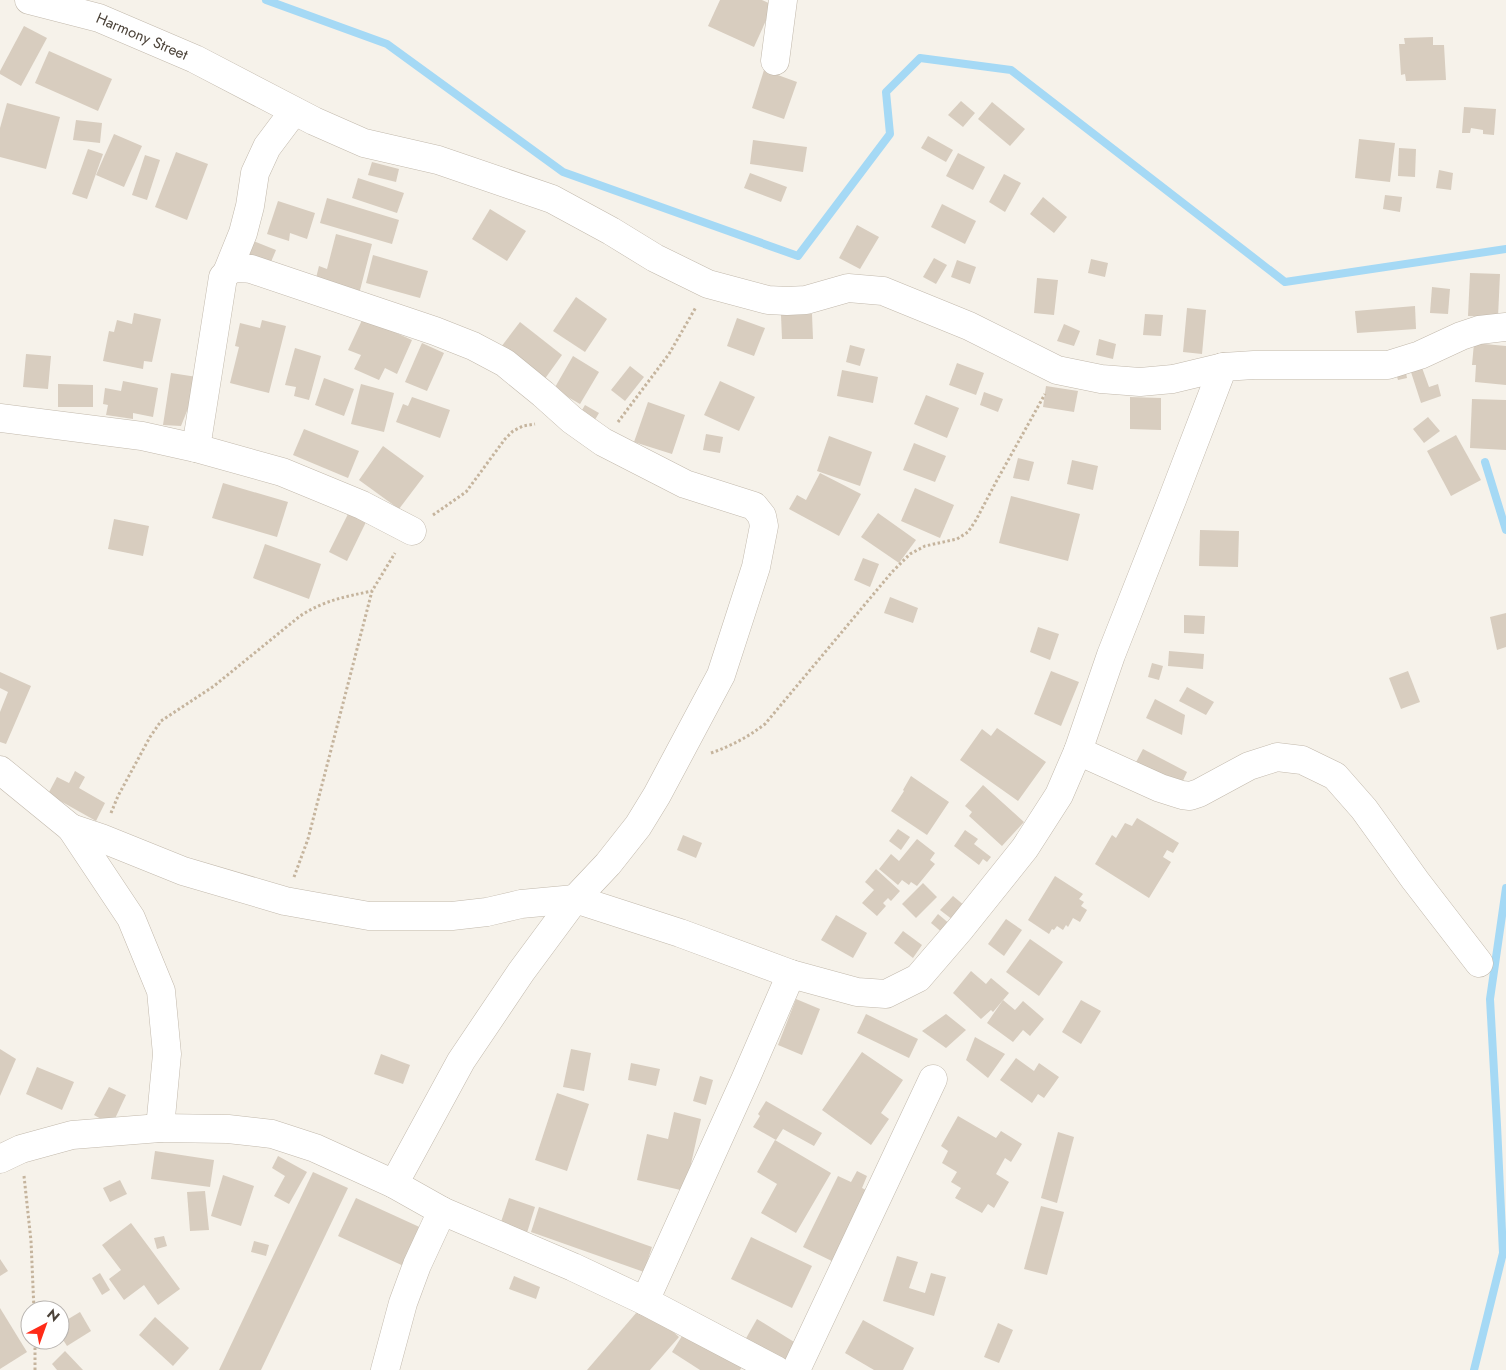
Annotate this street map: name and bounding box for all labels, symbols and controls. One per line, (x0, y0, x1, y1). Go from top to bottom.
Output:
street label: Harmony Street (93, 7, 192, 66)
north arrow (20, 1300, 70, 1350)
text: N (43, 1304, 64, 1326)

